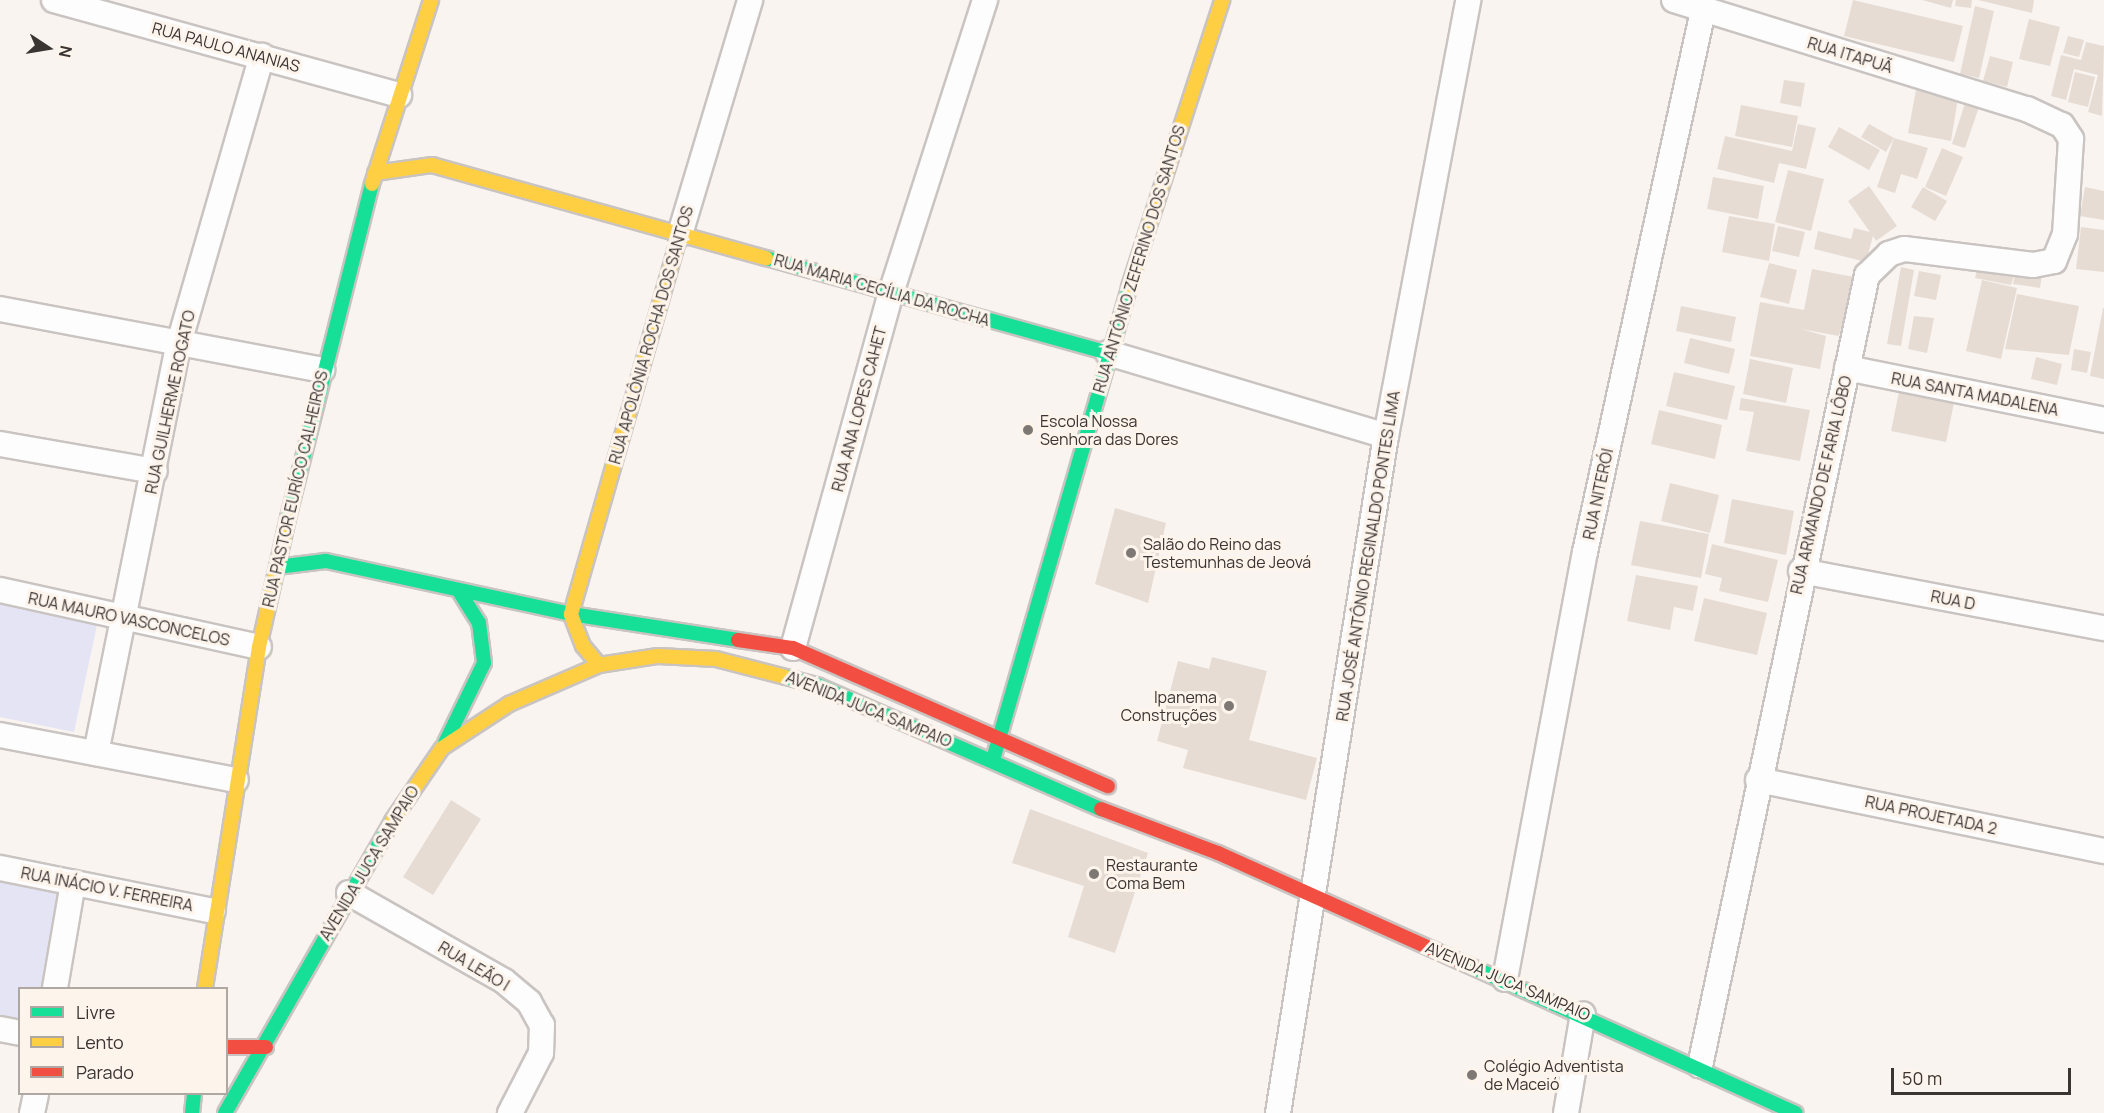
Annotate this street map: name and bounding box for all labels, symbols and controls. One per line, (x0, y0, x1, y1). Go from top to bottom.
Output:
north arrow (18, 18, 78, 78)
street label: RUA PAULO ANANIAS (150, 18, 302, 76)
street label: RUA ITAPUÃ (1805, 33, 1895, 77)
text: N (54, 44, 78, 60)
street label: RUA ANTÔNIO ZEFERINO DOS SANTOS (1089, 123, 1189, 395)
street label: RUA APOLÔNIA ROCHA DOS SANTOS (605, 204, 697, 466)
street label: RUA MARIA CECÍLIA DA ROCHA (772, 250, 992, 330)
street label: RUA GUILHERME ROGATO (141, 308, 199, 496)
street label: RUA ANA LOPES CAHET (828, 324, 890, 494)
street label: RUA SANTA MADALENA (1890, 368, 2060, 420)
street label: RUA PASTOR EURÍCO CALHEIROS (258, 369, 332, 609)
street label: RUA ARMANDO DE FARIA LÔBO (1787, 374, 1855, 596)
street label: RUA JOSÉ ANTÔNIO REGINALDO PONTES LIMA (1332, 389, 1404, 723)
place label: Escola Nossa Senhora das Dores (1040, 411, 1179, 449)
marker: Escola Nossa Senhora das Dores (1021, 423, 1035, 437)
street label: RUA NITERÓI (1579, 447, 1617, 541)
place label: Salão do Reino das Testemunhas de Jeová (1143, 534, 1311, 572)
marker: Salão do Reino das Testemunhas de Jeová (1124, 546, 1138, 560)
street label: RUA D (1929, 586, 1977, 614)
street label: RUA MAURO VASCONCELOS (26, 588, 232, 650)
street label: AVENIDA JUCA SAMPAIO (783, 667, 955, 751)
place label: Ipanema Construções (1121, 687, 1217, 725)
marker: Ipanema Construções (1222, 699, 1236, 713)
street label: AVENIDA JUCA SAMPAIO (315, 782, 423, 944)
street label: RUA PROJETADA 2 (1863, 792, 1999, 838)
place label: Restaurante Coma Bem (1106, 855, 1198, 893)
street label: RUA INÁCIO V. FERREIRA (19, 863, 195, 915)
marker: Restaurante Coma Bem (1087, 867, 1101, 881)
street label: RUA LEÃO I (435, 937, 513, 995)
street label: AVENIDA JUCA SAMPAIO (1423, 938, 1593, 1024)
legend (18, 987, 228, 1095)
text: Livre (76, 1000, 115, 1024)
text: Lento (76, 1030, 124, 1054)
place label: Colégio Adventista de Maceió (1484, 1056, 1624, 1094)
scale bar (1894, 1056, 2074, 1094)
text: Parado (76, 1060, 134, 1084)
text: 50 m (1902, 1066, 1942, 1090)
marker: Colégio Adventista de Maceió (1465, 1068, 1479, 1082)

